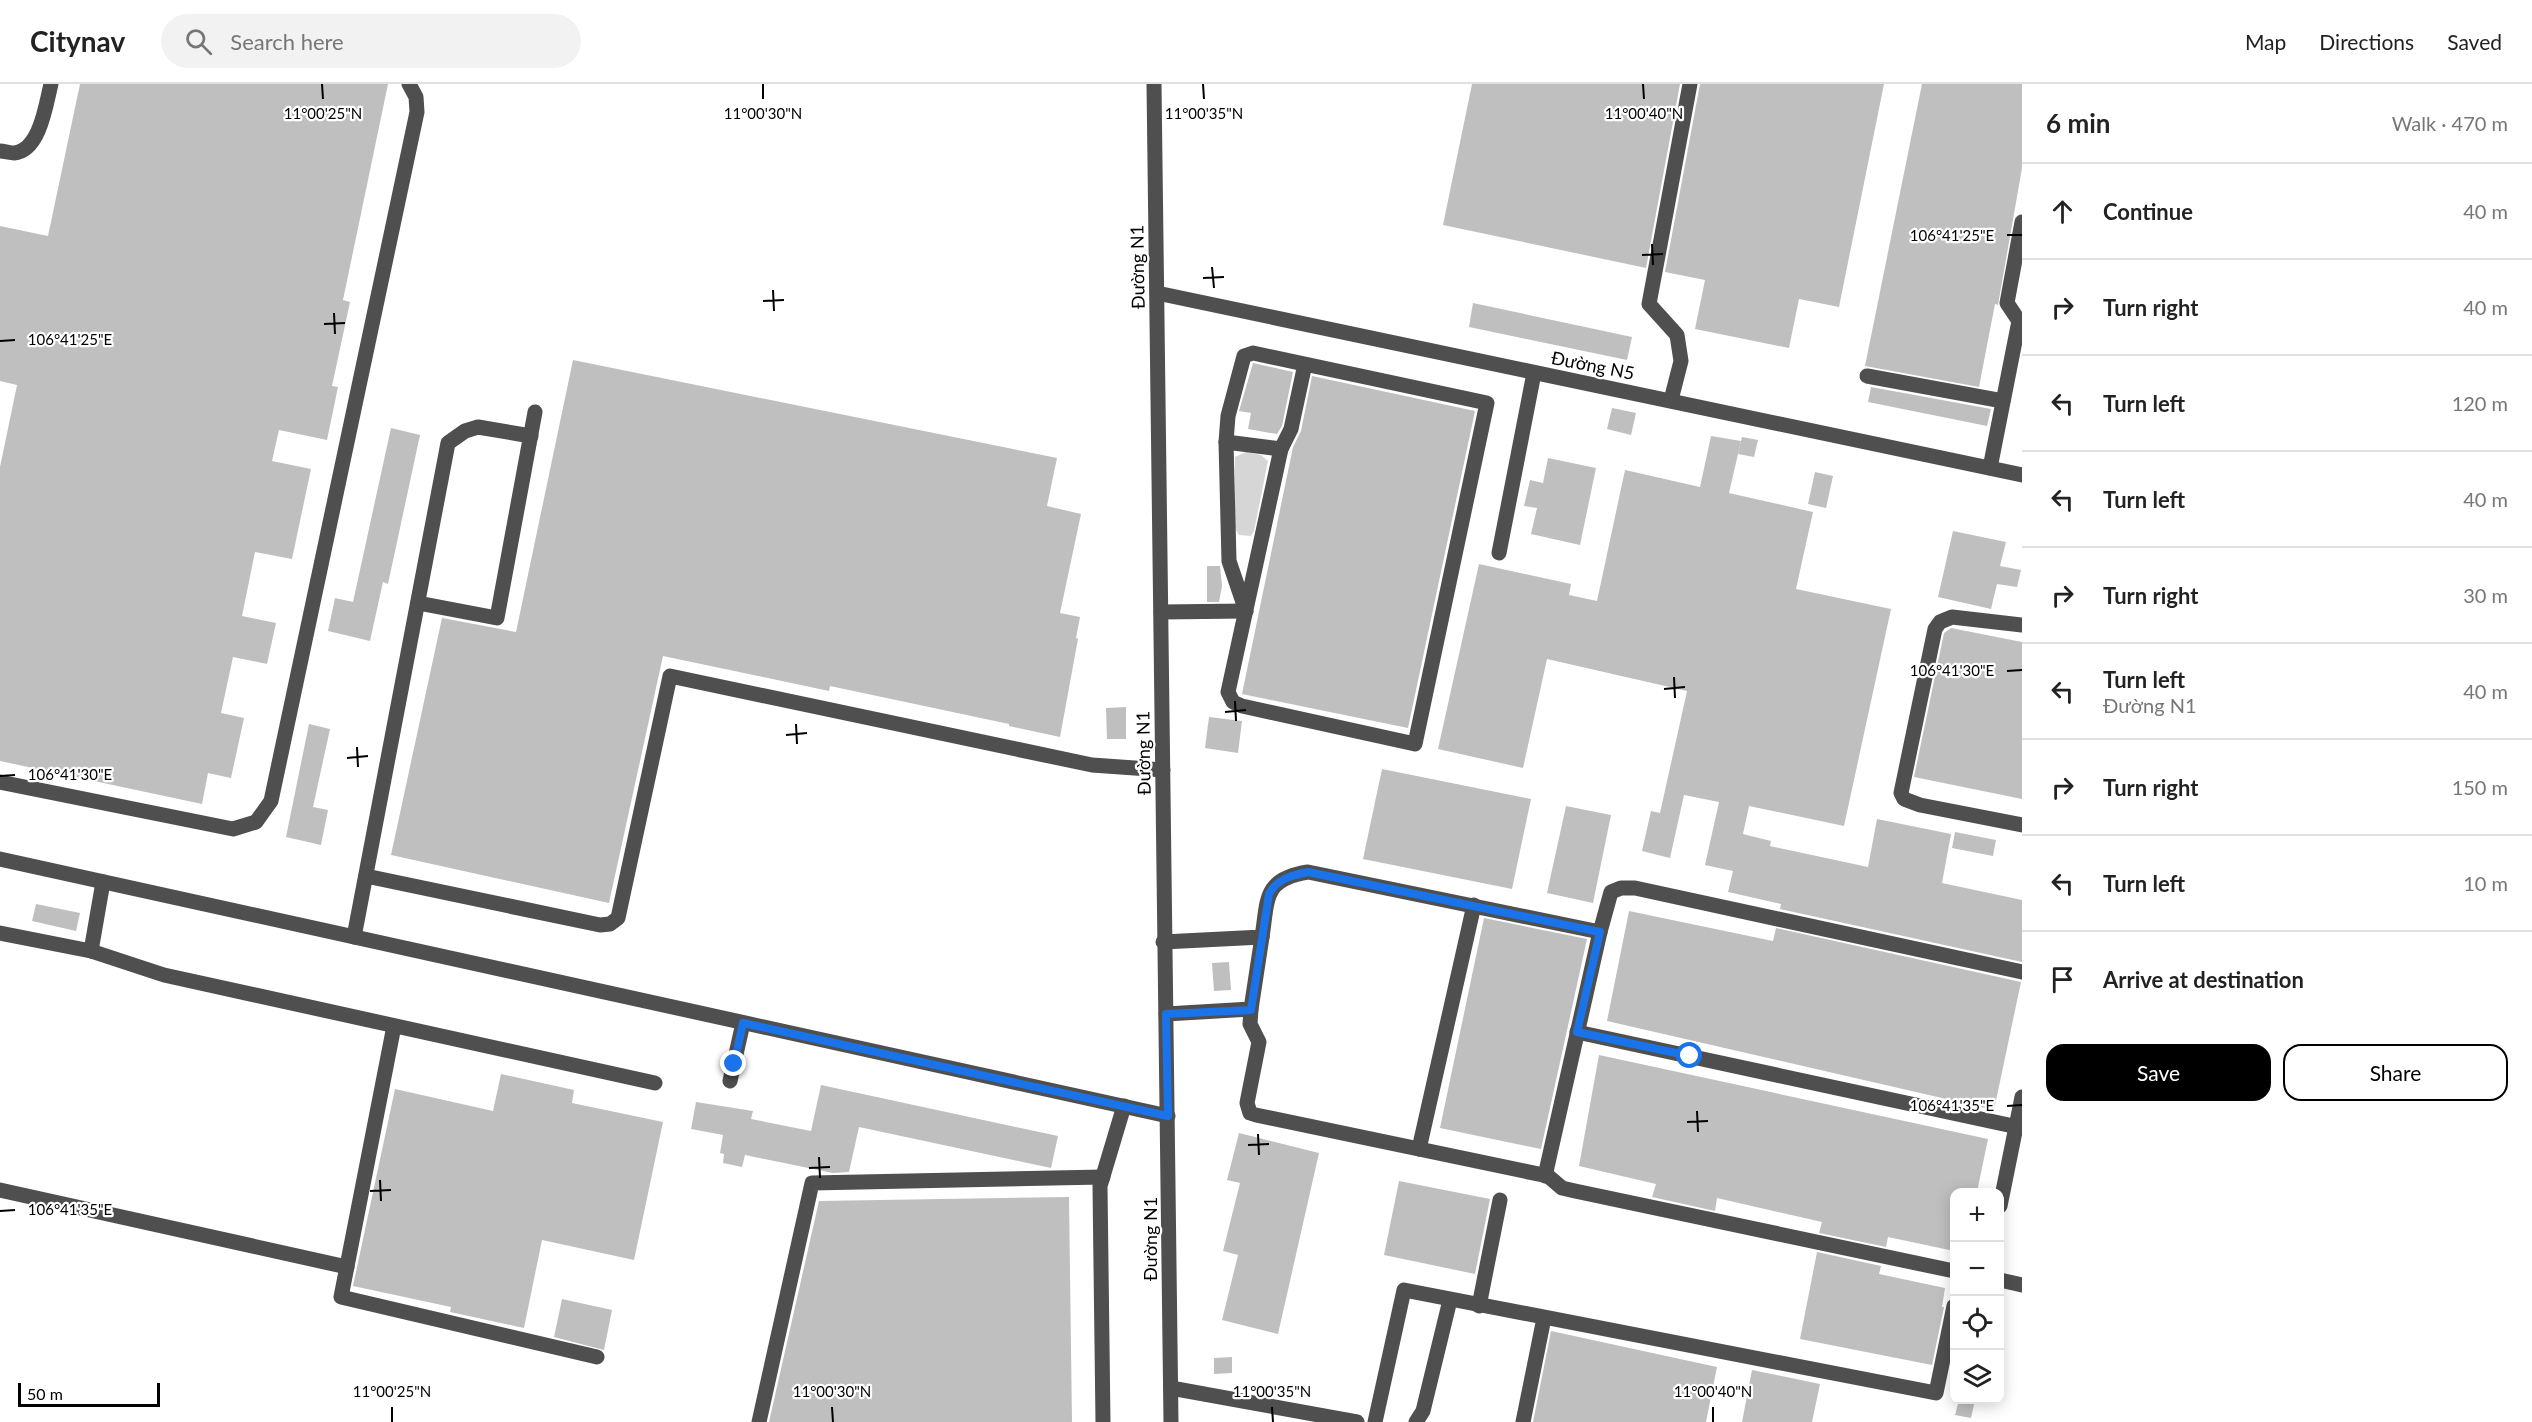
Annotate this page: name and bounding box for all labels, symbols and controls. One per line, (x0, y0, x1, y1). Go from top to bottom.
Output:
search box (161, 14, 581, 68)
text: Citynav (30, 24, 125, 58)
icon: search (182, 25, 215, 58)
text: Search here (230, 28, 344, 55)
text: Map (2245, 29, 2286, 54)
text: Directions (2319, 29, 2414, 54)
text: Saved (2447, 29, 2502, 54)
text: 11°00'25"N (284, 104, 362, 122)
text: 11°00'30"N (724, 104, 802, 122)
text: 11°00'35"N (1165, 104, 1243, 122)
text: 11°00'40"N (1605, 104, 1683, 122)
text: 6 min (2046, 107, 2110, 139)
text: Walk · 470 m (2392, 111, 2508, 135)
icon: ahead (2046, 195, 2079, 228)
text: Continue (2103, 198, 2193, 225)
text: 40 m (2463, 199, 2508, 223)
street label: Đường N1 (1125, 225, 1149, 309)
text: 106°41'25"E (1910, 226, 1994, 244)
icon: right (2046, 291, 2079, 324)
text: Turn right (2103, 294, 2198, 321)
text: 40 m (2463, 295, 2508, 319)
text: 106°41'25"E (28, 330, 112, 348)
street label: Đường N5 (1550, 346, 1636, 384)
icon: left (2046, 387, 2079, 420)
text: Turn left (2103, 390, 2185, 417)
text: 120 m (2452, 391, 2508, 415)
icon: left (2046, 483, 2079, 516)
text: Turn left (2103, 486, 2185, 513)
text: 40 m (2463, 487, 2508, 511)
icon: right (2046, 579, 2079, 612)
text: Turn right (2103, 582, 2198, 609)
text: 30 m (2463, 583, 2508, 607)
text: 106°41'30"E (1910, 661, 1994, 679)
text: Turn left (2103, 666, 2185, 693)
icon: left (2046, 675, 2079, 708)
text: 40 m (2463, 679, 2508, 703)
text: Đường N1 (2103, 693, 2197, 717)
street label: Đường N1 (1131, 711, 1155, 795)
text: 106°41'30"E (28, 765, 112, 783)
icon: right (2046, 771, 2079, 804)
text: Turn right (2103, 774, 2198, 801)
text: 150 m (2452, 775, 2508, 799)
icon: left (2046, 867, 2079, 900)
text: Turn left (2103, 870, 2185, 897)
text: 10 m (2463, 871, 2508, 895)
icon: arrive (2046, 963, 2079, 996)
text: Arrive at destination (2103, 966, 2304, 993)
route start (1676, 1042, 1702, 1068)
button: Save (2046, 1044, 2271, 1101)
button: Share (2283, 1044, 2508, 1101)
route end (720, 1050, 746, 1076)
text: 106°41'35"E (1910, 1096, 1994, 1114)
map controls (1950, 1188, 2004, 1404)
button: + (1950, 1188, 2004, 1242)
street label: Đường N1 (1139, 1197, 1161, 1281)
text: 106°41'35"E (28, 1200, 112, 1218)
button: − (1950, 1242, 2004, 1296)
button: locate (1950, 1296, 2004, 1350)
button: layers (1950, 1350, 2004, 1404)
scale bar (18, 1380, 160, 1408)
text: 11°00'25"N (353, 1382, 431, 1400)
text: 11°00'30"N (793, 1382, 871, 1400)
text: 11°00'35"N (1233, 1382, 1311, 1400)
text: 11°00'40"N (1674, 1382, 1752, 1400)
text: 50 m (27, 1384, 63, 1403)

